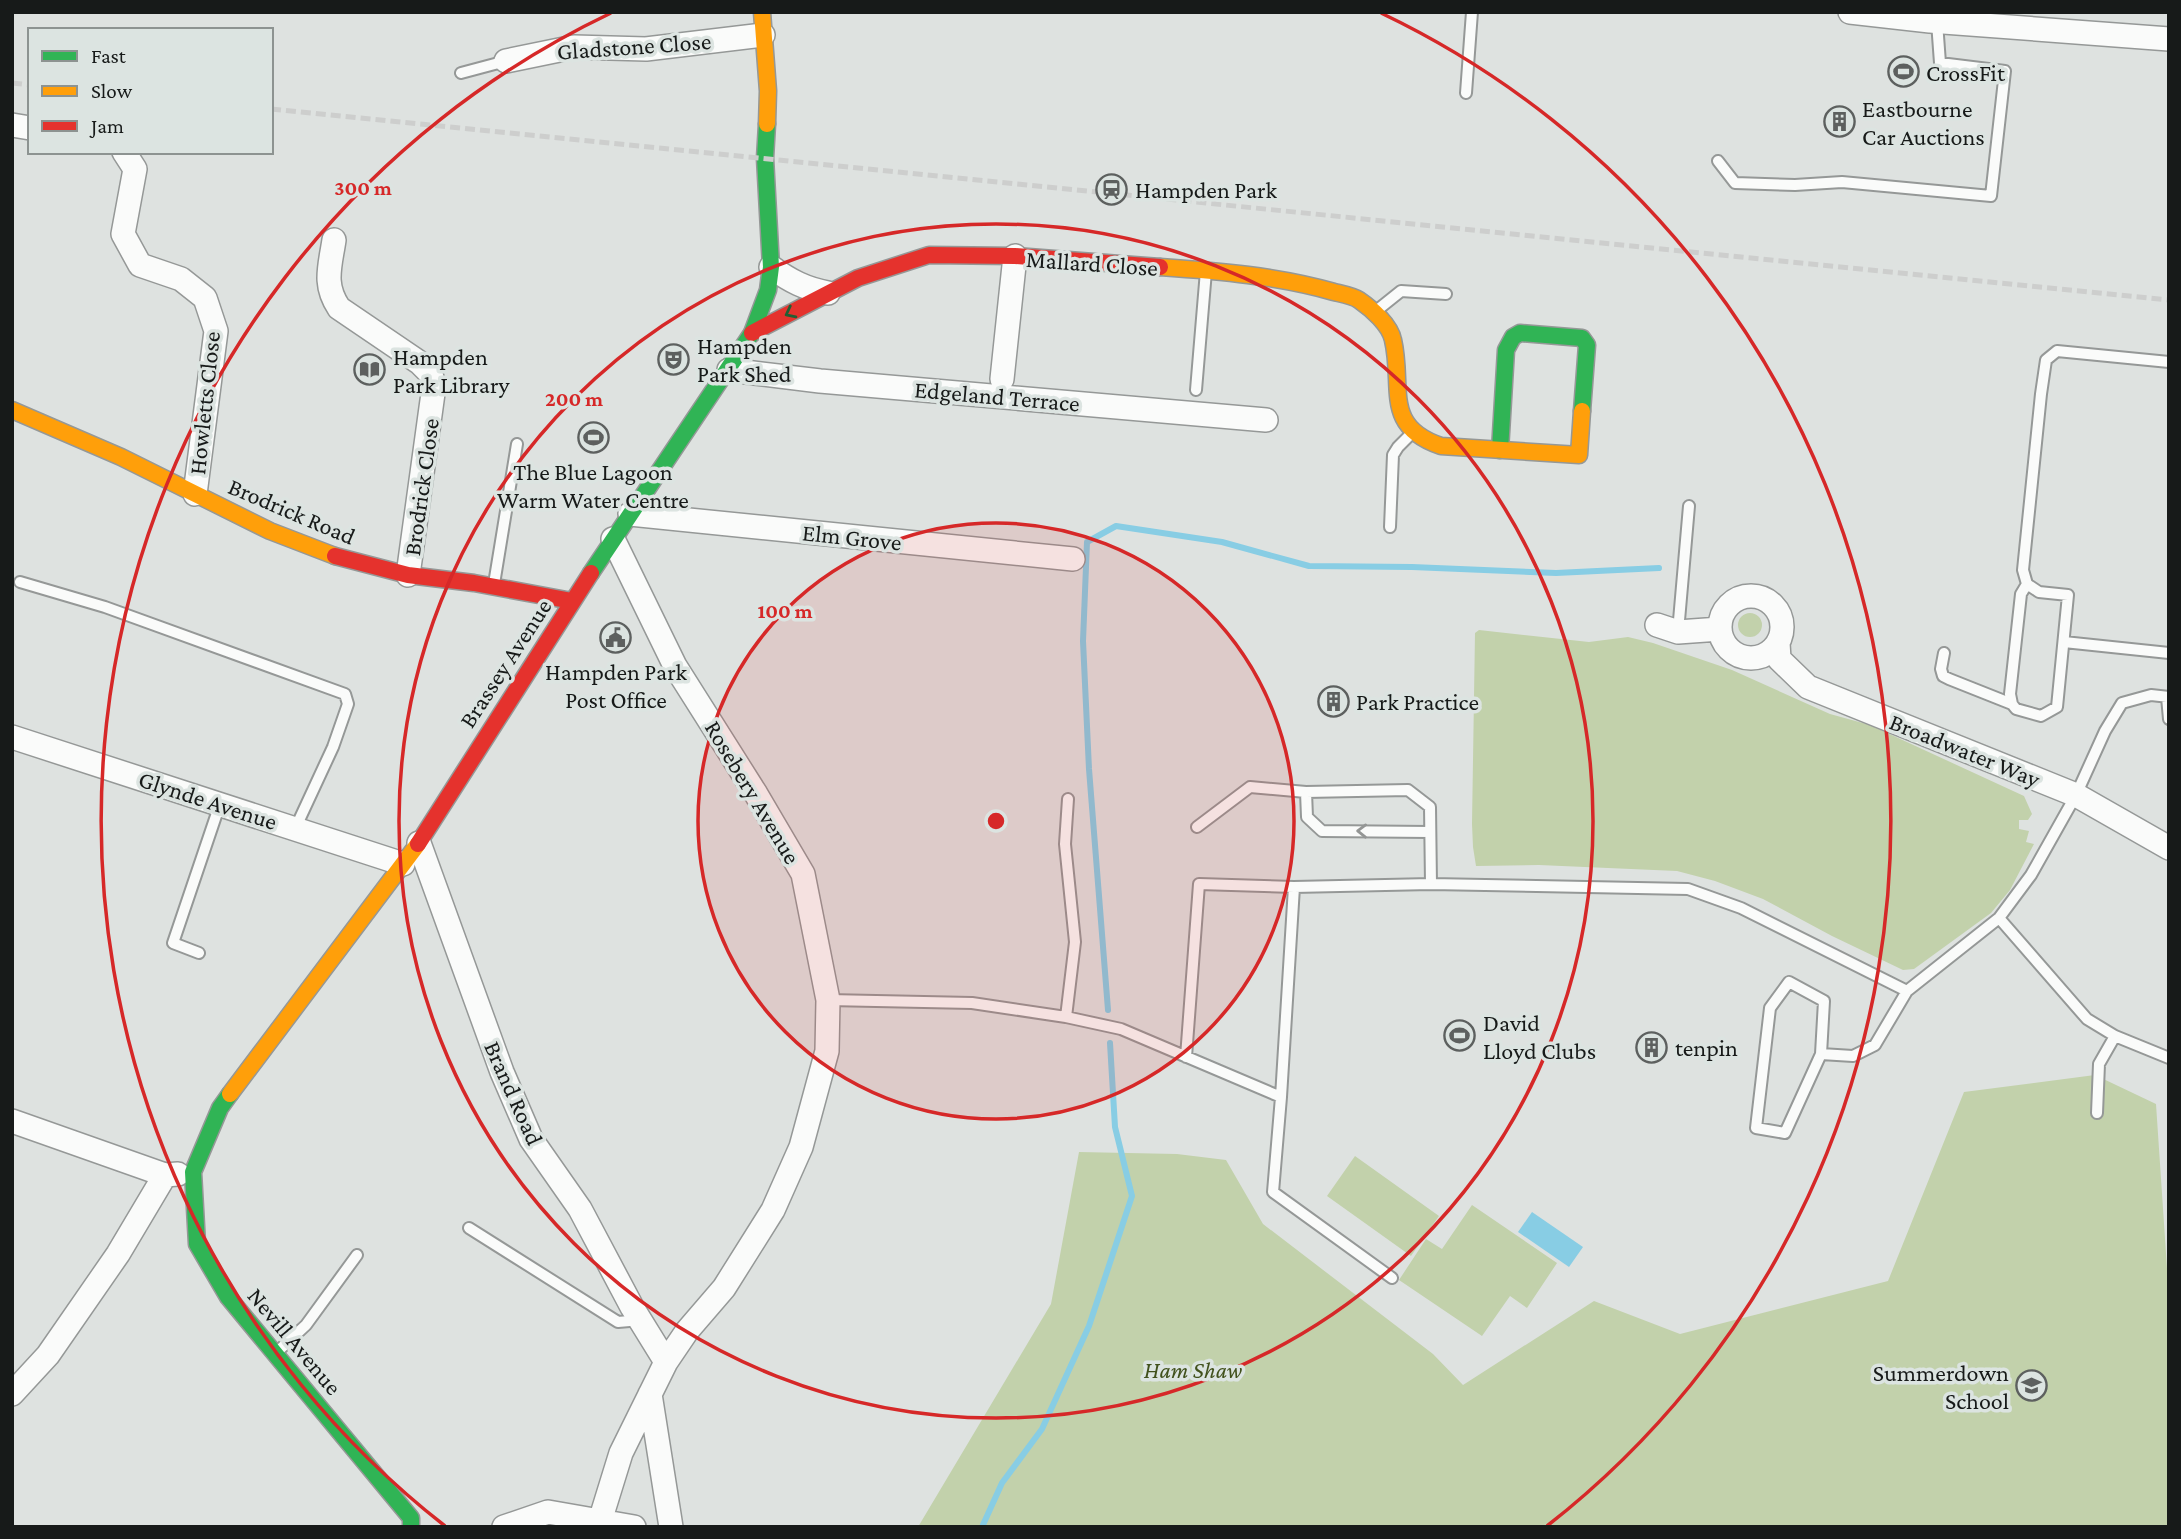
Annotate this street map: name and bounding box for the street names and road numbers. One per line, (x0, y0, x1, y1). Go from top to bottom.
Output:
street label: Gladstone Close (556, 27, 712, 65)
street label: Mallard Close (1025, 245, 1159, 281)
street label: Howletts Close (183, 330, 225, 476)
street label: Edgeland Terrace (913, 375, 1081, 417)
street label: Brodrick Close (398, 416, 444, 558)
street label: Brodrick Road (225, 472, 360, 550)
street label: Elm Grove (801, 518, 903, 556)
street label: Brassey Avenue (453, 594, 557, 732)
street label: Broadwater Way (1886, 708, 2045, 793)
street label: Rosebery Avenue (700, 715, 806, 869)
street label: Glynde Avenue (135, 765, 281, 835)
street label: Brand Road (479, 1037, 549, 1150)
street label: Nevill Avenue (242, 1282, 348, 1400)

